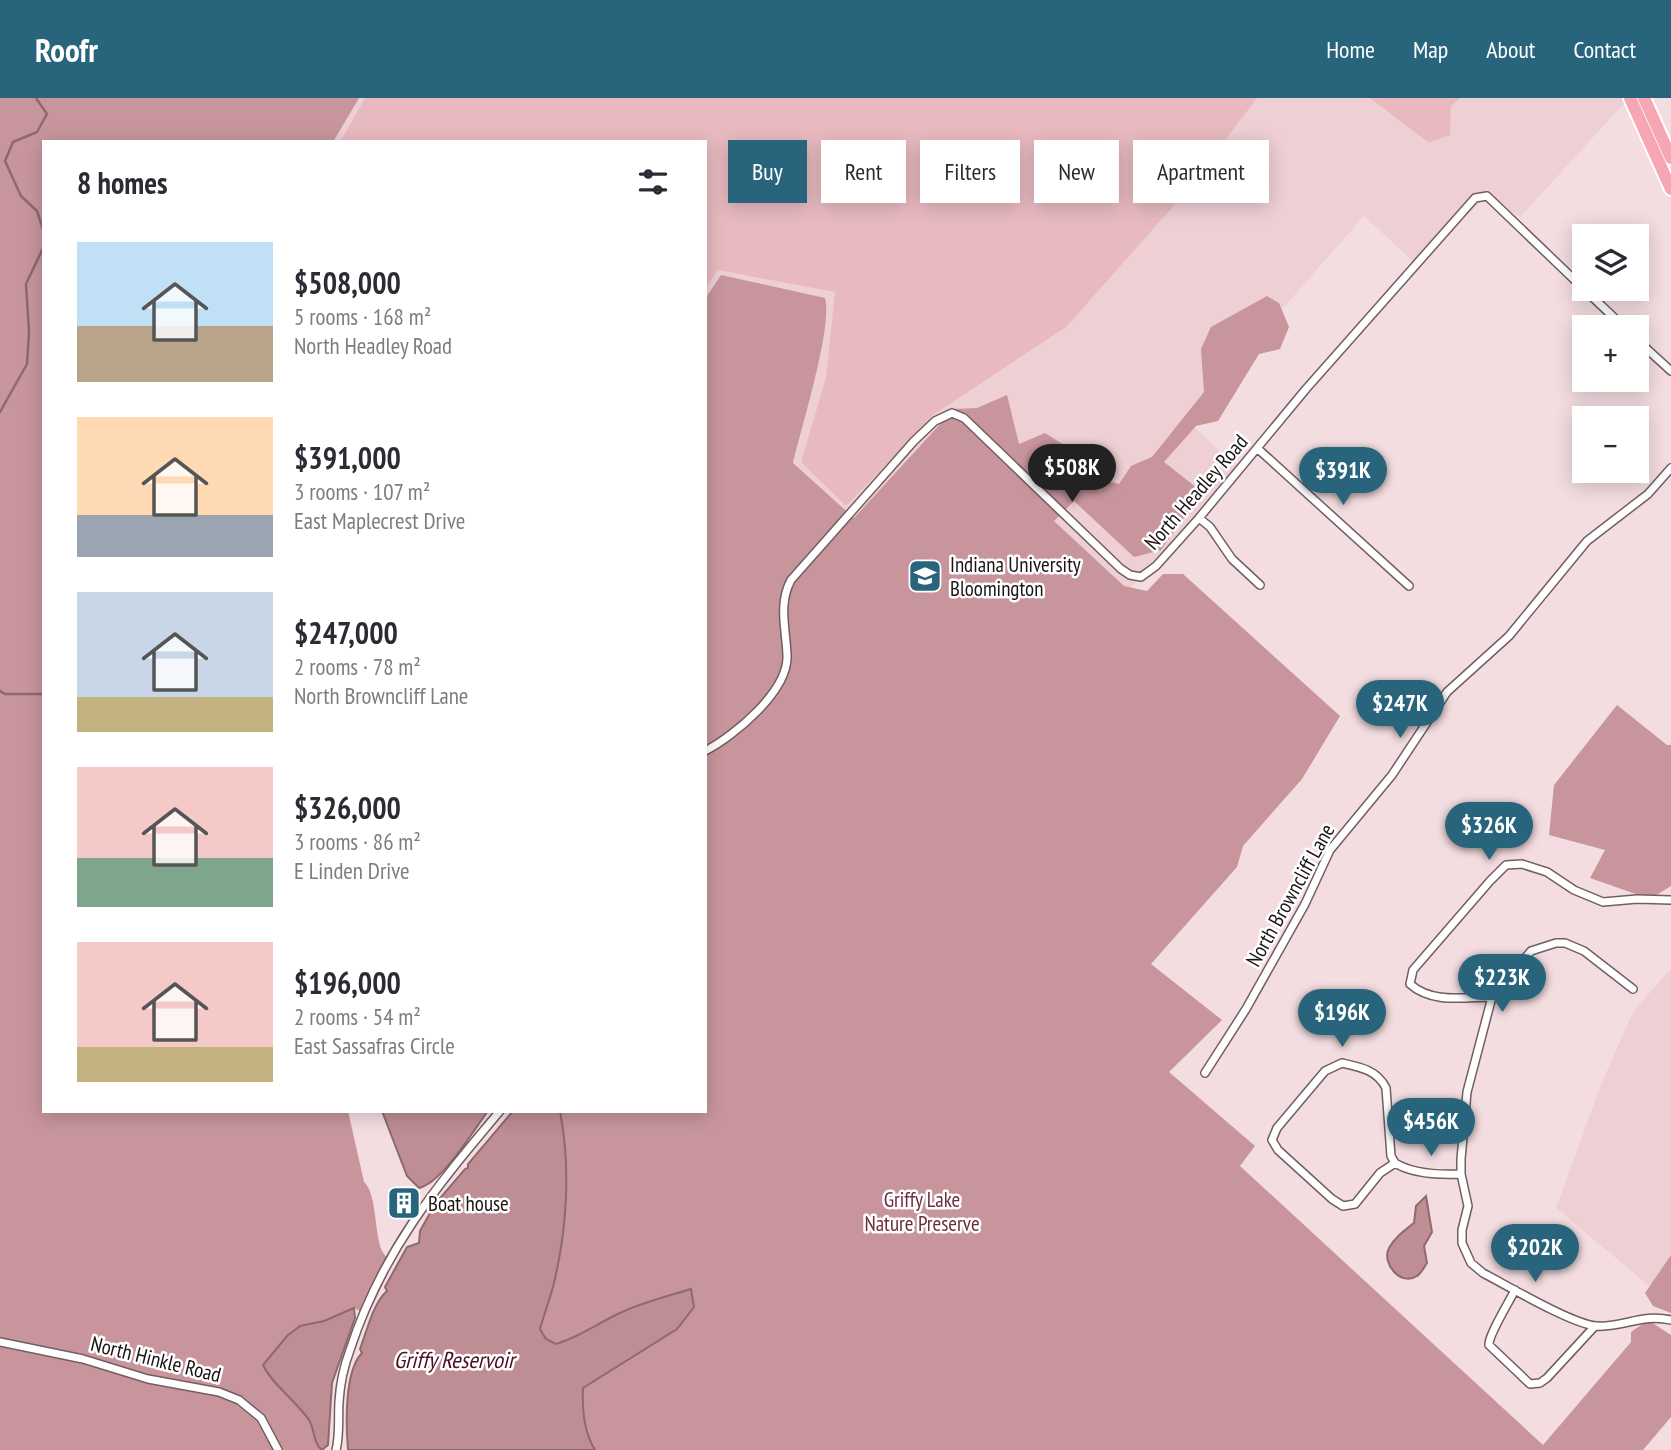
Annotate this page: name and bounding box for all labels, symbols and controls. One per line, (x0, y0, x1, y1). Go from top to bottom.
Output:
text: Roofr (35, 28, 98, 71)
text: Home (1326, 34, 1375, 65)
text: Map (1413, 34, 1448, 65)
text: About (1486, 34, 1535, 65)
text: Contact (1573, 34, 1636, 65)
chip: Buy (728, 140, 807, 203)
chip: Rent (821, 140, 906, 203)
chip: Filters (920, 140, 1020, 203)
chip: New (1034, 140, 1119, 203)
chip: Apartment (1133, 140, 1269, 203)
text: 8 homes (77, 163, 168, 202)
icon: filters (634, 163, 672, 201)
map controls (1572, 224, 1649, 483)
button: layers (1572, 224, 1649, 301)
text: $508,000 (294, 263, 401, 302)
icon: home (133, 270, 217, 354)
text: 5 rooms · 168 m² (294, 302, 431, 331)
button: + (1572, 315, 1649, 392)
text: North Headley Road (294, 331, 452, 360)
button: − (1572, 406, 1649, 483)
street label: North Headley Road (1138, 429, 1254, 555)
text: $391,000 (294, 438, 401, 477)
pin: $508K (1023, 444, 1121, 504)
icon: home (133, 445, 217, 529)
pin: $391K (1294, 448, 1392, 507)
text: $508K (1044, 452, 1100, 481)
text: $391K (1315, 455, 1371, 484)
text: 3 rooms · 107 m² (294, 477, 430, 506)
text: East Maplecrest Drive (294, 506, 465, 535)
place label: Indiana University Bloomington (950, 551, 1081, 602)
school or university icon: Indiana University Bloomington (906, 557, 944, 595)
text: $247,000 (294, 613, 398, 652)
icon: home (133, 620, 217, 704)
text: 2 rooms · 78 m² (294, 652, 421, 681)
pin: $247K (1351, 680, 1449, 740)
text: North Browncliff Lane (294, 681, 468, 710)
text: $247K (1372, 688, 1428, 717)
text: $326,000 (294, 788, 401, 827)
icon: home (133, 795, 217, 879)
pin: $326K (1440, 802, 1538, 862)
text: $326K (1461, 810, 1517, 839)
street label: North Browncliff Lane (1240, 819, 1340, 971)
text: 3 rooms · 86 m² (294, 827, 421, 856)
text: E Linden Drive (294, 856, 410, 885)
pin: $223K (1453, 954, 1551, 1014)
text: $223K (1474, 962, 1530, 991)
text: $196,000 (294, 963, 401, 1002)
icon: home (133, 970, 217, 1054)
pin: $196K (1293, 990, 1391, 1049)
text: $196K (1314, 997, 1370, 1026)
text: 2 rooms · 54 m² (294, 1002, 421, 1031)
text: East Sassafras Circle (294, 1031, 455, 1060)
pin: $456K (1382, 1098, 1480, 1158)
text: $456K (1403, 1106, 1459, 1135)
building icon: Boat house (385, 1184, 423, 1222)
park label: Griffy Lake Nature Preserve (864, 1186, 980, 1237)
place label: Boat house (428, 1190, 509, 1217)
pin: $202K (1486, 1224, 1584, 1284)
text: $202K (1507, 1232, 1563, 1261)
street label: North Hinkle Road (88, 1330, 224, 1388)
water label: Griffy Reservoir (394, 1345, 518, 1374)

